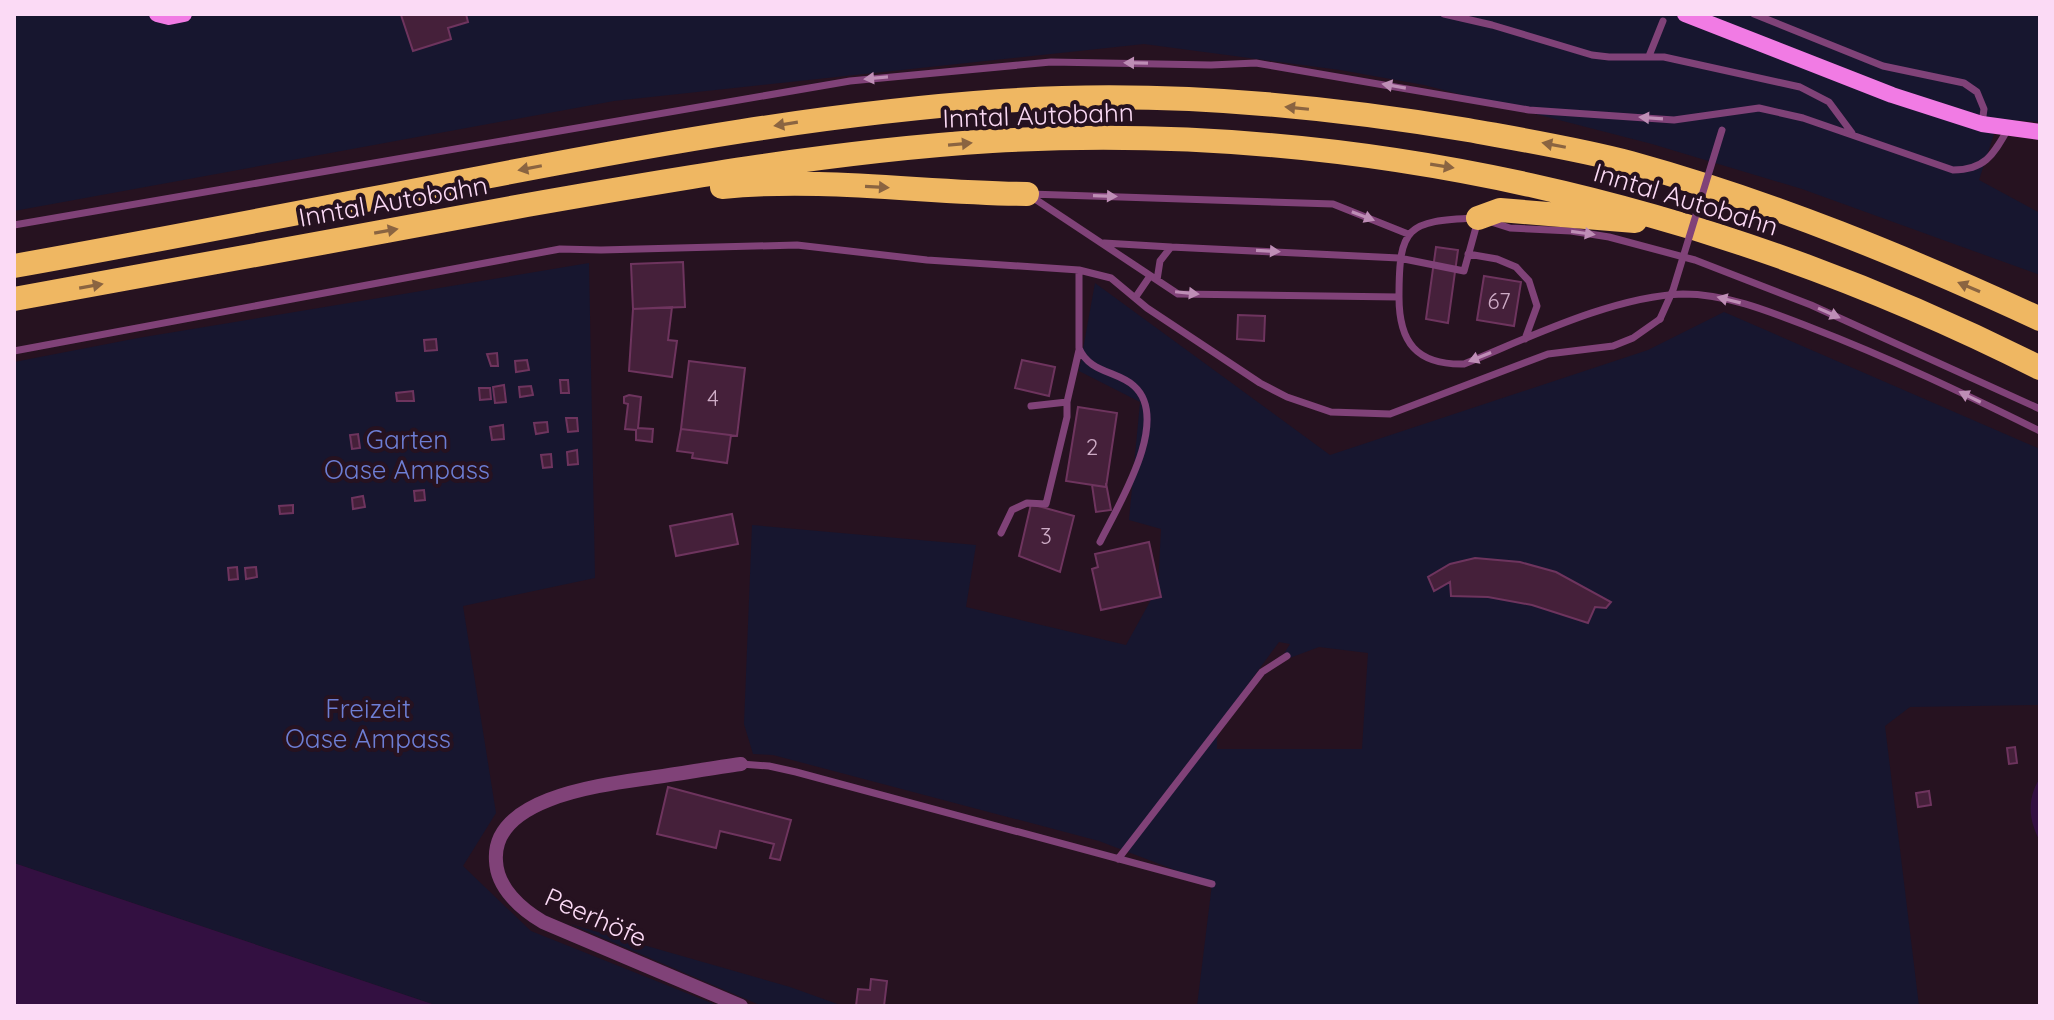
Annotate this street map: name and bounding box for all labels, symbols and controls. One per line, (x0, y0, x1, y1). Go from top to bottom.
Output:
one-way arrow (1123, 57, 1148, 70)
one-way arrow (864, 72, 889, 85)
one-way arrow (1381, 79, 1406, 91)
street label: Inntal Autobahn (942, 95, 1134, 135)
one-way arrow (1284, 101, 1309, 114)
one-way arrow (1638, 111, 1663, 124)
one-way arrow (774, 118, 799, 131)
one-way arrow (948, 137, 973, 150)
one-way arrow (1541, 139, 1566, 151)
street label: Inntal Autobahn (1590, 155, 1782, 243)
one-way arrow (1430, 160, 1455, 173)
one-way arrow (517, 162, 542, 175)
street label: Inntal Autobahn (296, 168, 490, 234)
one-way arrow (865, 181, 890, 194)
one-way arrow (1093, 190, 1118, 203)
one-way arrow (1351, 210, 1375, 223)
one-way arrow (373, 224, 398, 236)
one-way arrow (1570, 227, 1595, 240)
one-way arrow (1256, 245, 1281, 258)
one-way arrow (79, 279, 104, 291)
one-way arrow (1957, 280, 1981, 293)
one-way arrow (1175, 286, 1200, 299)
house number: 67 (1487, 287, 1511, 315)
one-way arrow (1716, 294, 1741, 306)
one-way arrow (1817, 306, 1841, 319)
one-way arrow (1468, 351, 1492, 364)
house number: 4 (707, 384, 719, 412)
one-way arrow (1958, 390, 1982, 404)
park label: Garten Oase Ampass (324, 423, 490, 486)
house number: 2 (1086, 433, 1098, 461)
house number: 3 (1040, 522, 1052, 550)
park label: Freizeit Oase Ampass (285, 692, 451, 755)
street label: Peerhöfe (540, 880, 652, 954)

